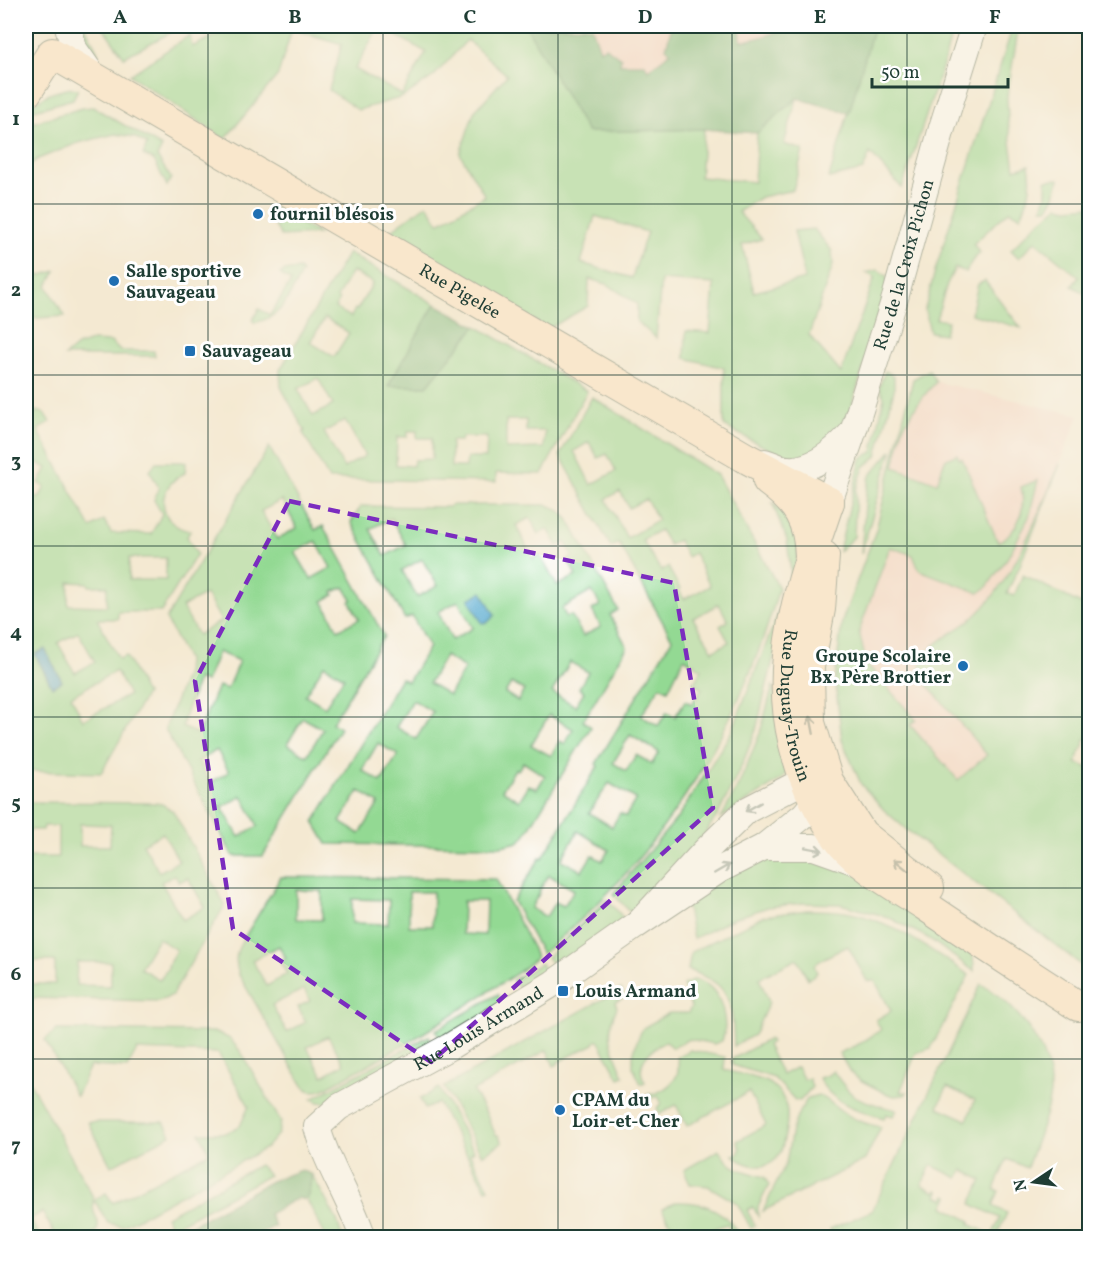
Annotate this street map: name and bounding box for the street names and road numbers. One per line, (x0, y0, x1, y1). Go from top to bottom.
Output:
street label: Rue de la Croix Pichon (868, 176, 941, 354)
street label: Rue Pigelée (414, 259, 505, 326)
street label: Rue Duguay-Trouin (773, 627, 816, 786)
street label: Rue Louis Armand (410, 981, 549, 1078)

